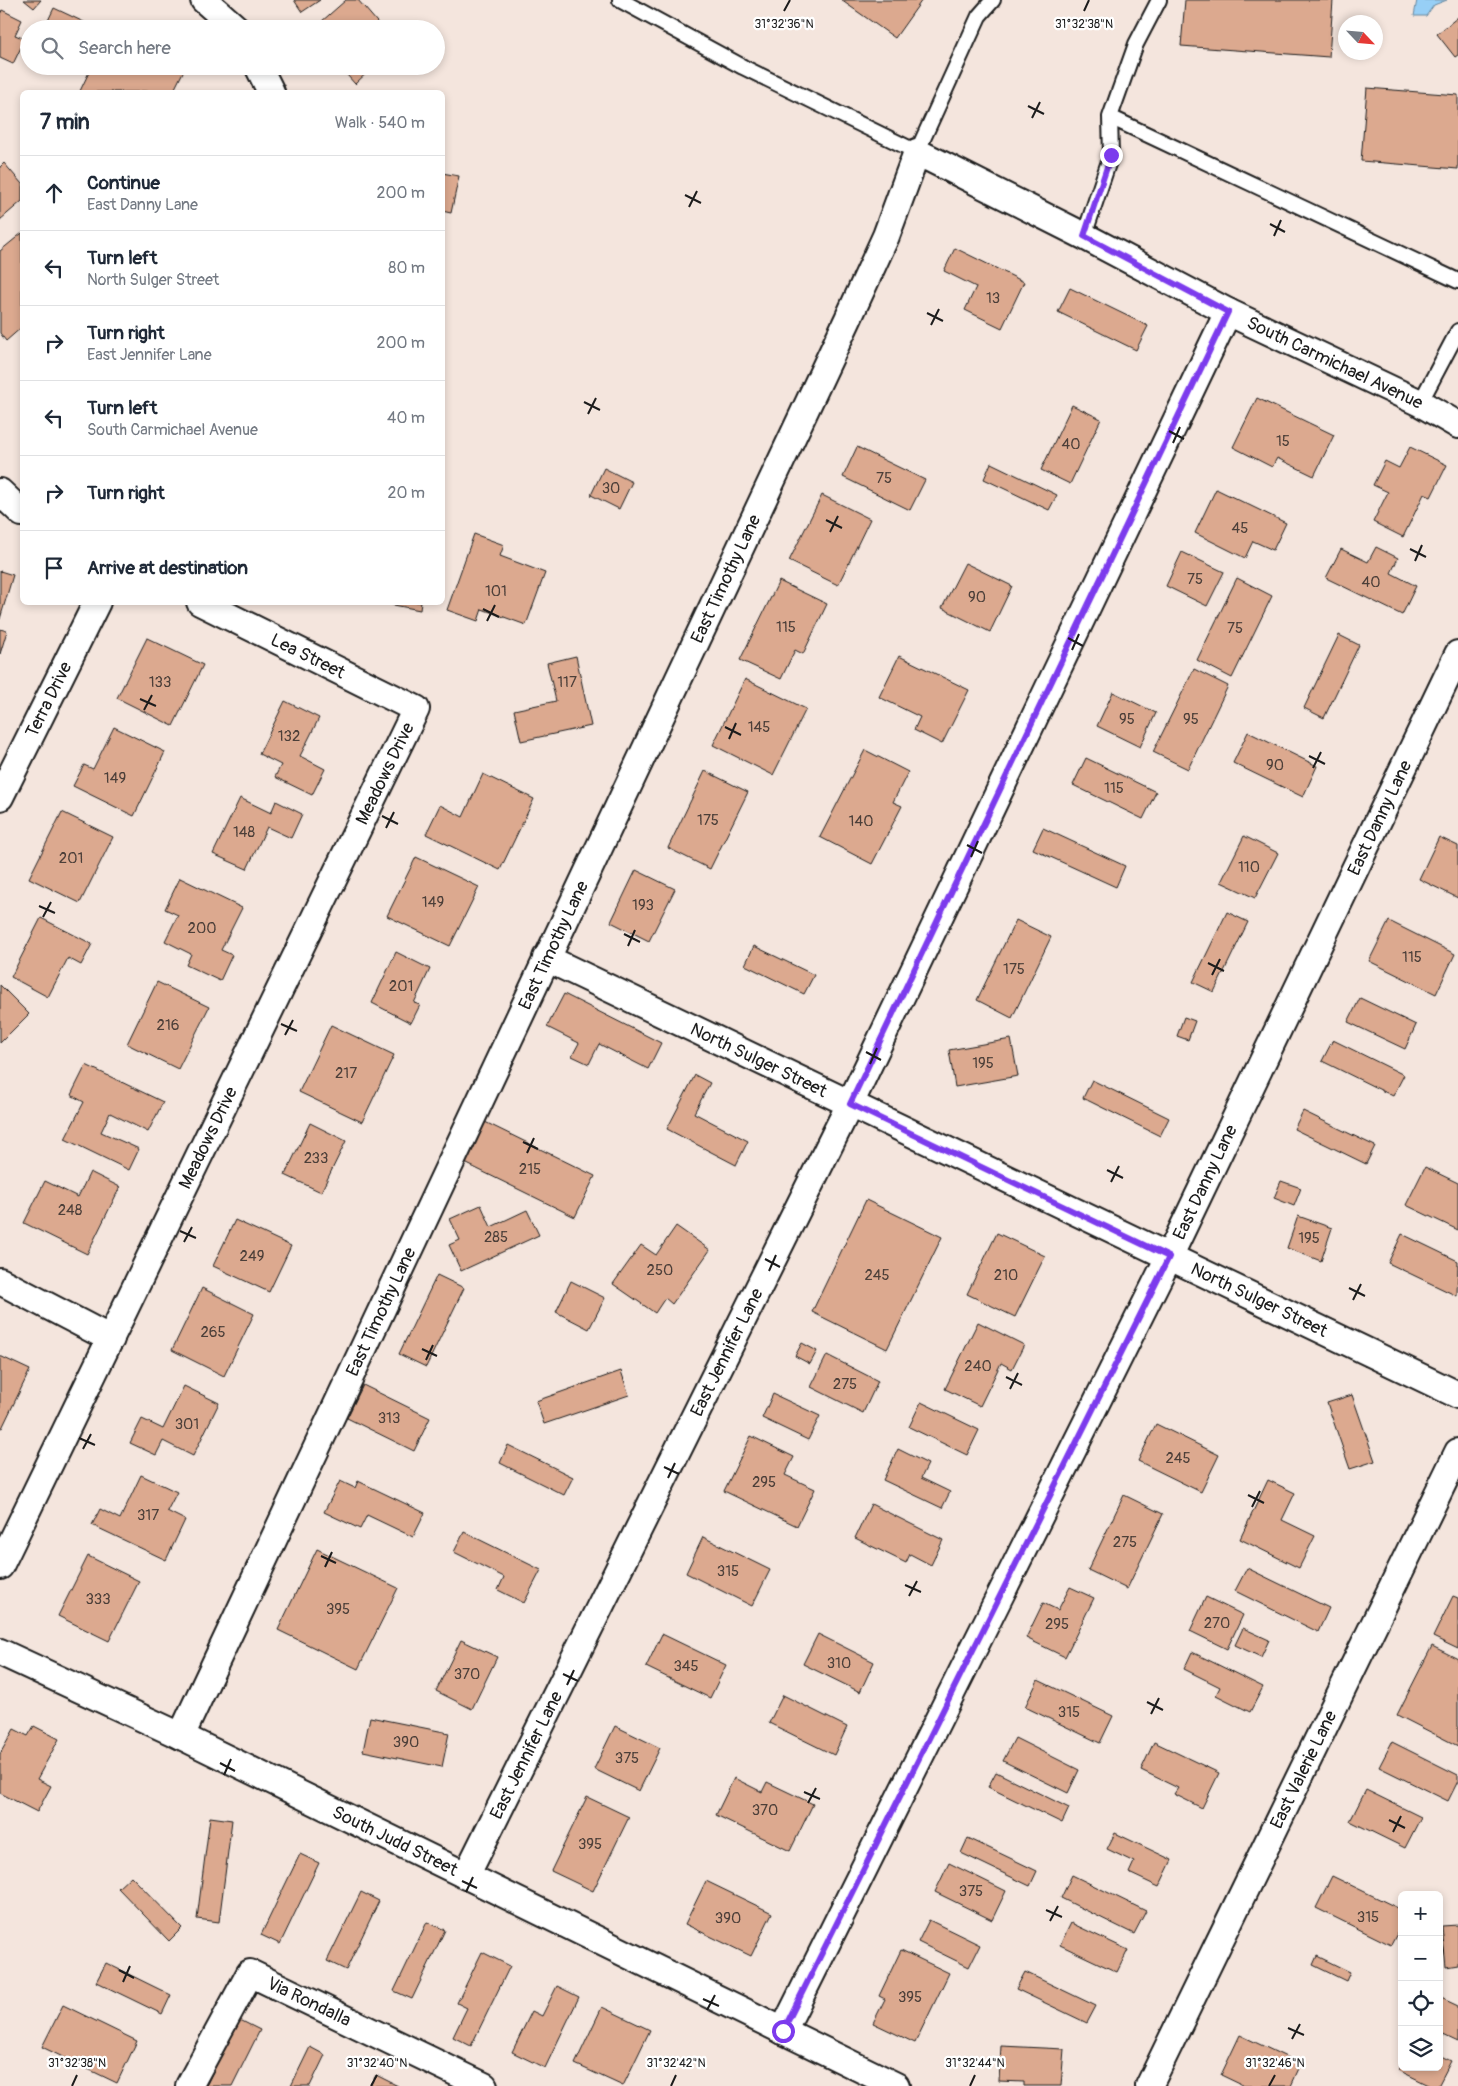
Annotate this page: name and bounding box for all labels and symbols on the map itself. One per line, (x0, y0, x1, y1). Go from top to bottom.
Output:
north arrow (1338, 15, 1383, 60)
text: 31°32'36"N (754, 17, 814, 32)
text: 31°32'38"N (1055, 17, 1113, 32)
route end (1100, 144, 1123, 167)
house number: 13 (986, 289, 1000, 308)
street label: South Carmichael Avenue (1243, 312, 1427, 415)
house number: 15 (1276, 432, 1290, 451)
house number: 40 (1062, 435, 1080, 454)
house number: 75 (876, 469, 892, 488)
house number: 30 (602, 479, 620, 498)
street label: East Timothy Lane (686, 511, 766, 647)
house number: 45 (1232, 519, 1248, 538)
house number: 75 (1187, 570, 1203, 589)
house number: 40 (1362, 573, 1380, 592)
house number: 101 (485, 582, 507, 601)
house number: 90 (968, 588, 986, 607)
house number: 115 (776, 618, 796, 637)
house number: 75 (1227, 619, 1243, 638)
street label: Lea Street (267, 629, 349, 685)
street label: Terra Drive (21, 658, 77, 741)
house number: 133 (149, 673, 171, 692)
house number: 117 (557, 673, 577, 692)
house number: 95 (1119, 710, 1135, 729)
house number: 95 (1183, 710, 1199, 729)
house number: 145 (748, 718, 770, 737)
street label: Meadows Drive (351, 719, 420, 829)
house number: 132 (278, 727, 300, 746)
house number: 90 (1266, 756, 1284, 775)
street label: East Danny Lane (1343, 757, 1417, 879)
house number: 149 (104, 769, 126, 788)
house number: 115 (1104, 779, 1124, 798)
house number: 175 (697, 811, 719, 830)
house number: 140 (849, 812, 873, 831)
house number: 148 (233, 823, 255, 842)
house number: 201 (59, 849, 83, 868)
house number: 110 (1238, 858, 1260, 877)
street label: East Timothy Lane (514, 877, 594, 1014)
house number: 149 (422, 893, 444, 912)
house number: 193 (632, 896, 654, 915)
house number: 200 (188, 919, 216, 938)
house number: 115 (1402, 948, 1422, 967)
house number: 175 (1003, 960, 1025, 979)
house number: 201 (389, 977, 413, 996)
house number: 216 (157, 1016, 179, 1035)
street label: North Sulger Street (687, 1018, 831, 1103)
house number: 195 (972, 1054, 994, 1073)
house number: 217 (335, 1064, 357, 1083)
street label: Meadows Drive (174, 1083, 243, 1193)
street label: East Danny Lane (1168, 1121, 1243, 1244)
house number: 233 (304, 1149, 328, 1168)
house number: 215 (519, 1160, 541, 1179)
house number: 248 (58, 1201, 83, 1220)
house number: 285 (484, 1228, 508, 1247)
house number: 195 (1298, 1229, 1320, 1248)
street label: East Timothy Lane (341, 1244, 421, 1380)
house number: 249 (240, 1247, 264, 1266)
street label: North Sulger Street (1187, 1258, 1332, 1343)
house number: 250 (647, 1261, 673, 1280)
house number: 245 (864, 1266, 890, 1285)
house number: 210 (994, 1266, 1018, 1285)
street label: East Jennifer Lane (685, 1284, 769, 1420)
house number: 265 (200, 1323, 226, 1342)
house number: 240 (964, 1357, 992, 1376)
house number: 275 (833, 1375, 857, 1394)
house number: 313 (378, 1409, 400, 1428)
house number: 301 (175, 1415, 199, 1434)
house number: 245 (1165, 1449, 1191, 1468)
house number: 295 (752, 1473, 776, 1492)
house number: 317 (137, 1506, 159, 1525)
house number: 275 (1113, 1533, 1137, 1552)
house number: 315 (717, 1562, 739, 1581)
house number: 333 (85, 1590, 111, 1609)
house number: 395 (326, 1600, 350, 1619)
house number: 270 (1204, 1614, 1230, 1633)
house number: 295 (1045, 1615, 1069, 1634)
house number: 310 (827, 1654, 851, 1673)
house number: 345 (673, 1657, 699, 1676)
house number: 370 (454, 1665, 480, 1684)
street label: East Jennifer Lane (485, 1687, 568, 1823)
house number: 315 (1058, 1703, 1080, 1722)
street label: East Valerie Lane (1265, 1707, 1342, 1833)
house number: 390 (393, 1733, 419, 1752)
house number: 375 (615, 1749, 639, 1768)
street label: South Judd Street (328, 1801, 462, 1882)
house number: 370 (752, 1801, 778, 1820)
house number: 395 (578, 1835, 602, 1854)
house number: 375 (959, 1882, 983, 1901)
house number: 315 (1357, 1908, 1379, 1927)
house number: 390 (715, 1909, 741, 1928)
street label: Via Rondalla (263, 1972, 355, 2032)
house number: 395 (898, 1988, 922, 2007)
route start (772, 2020, 795, 2043)
text: 31°32'38"N (48, 2056, 106, 2071)
text: 31°32'40"N (347, 2056, 407, 2071)
text: 31°32'42"N (646, 2056, 706, 2071)
text: 31°32'44"N (945, 2056, 1005, 2071)
text: 31°32'46"N (1245, 2056, 1305, 2071)

